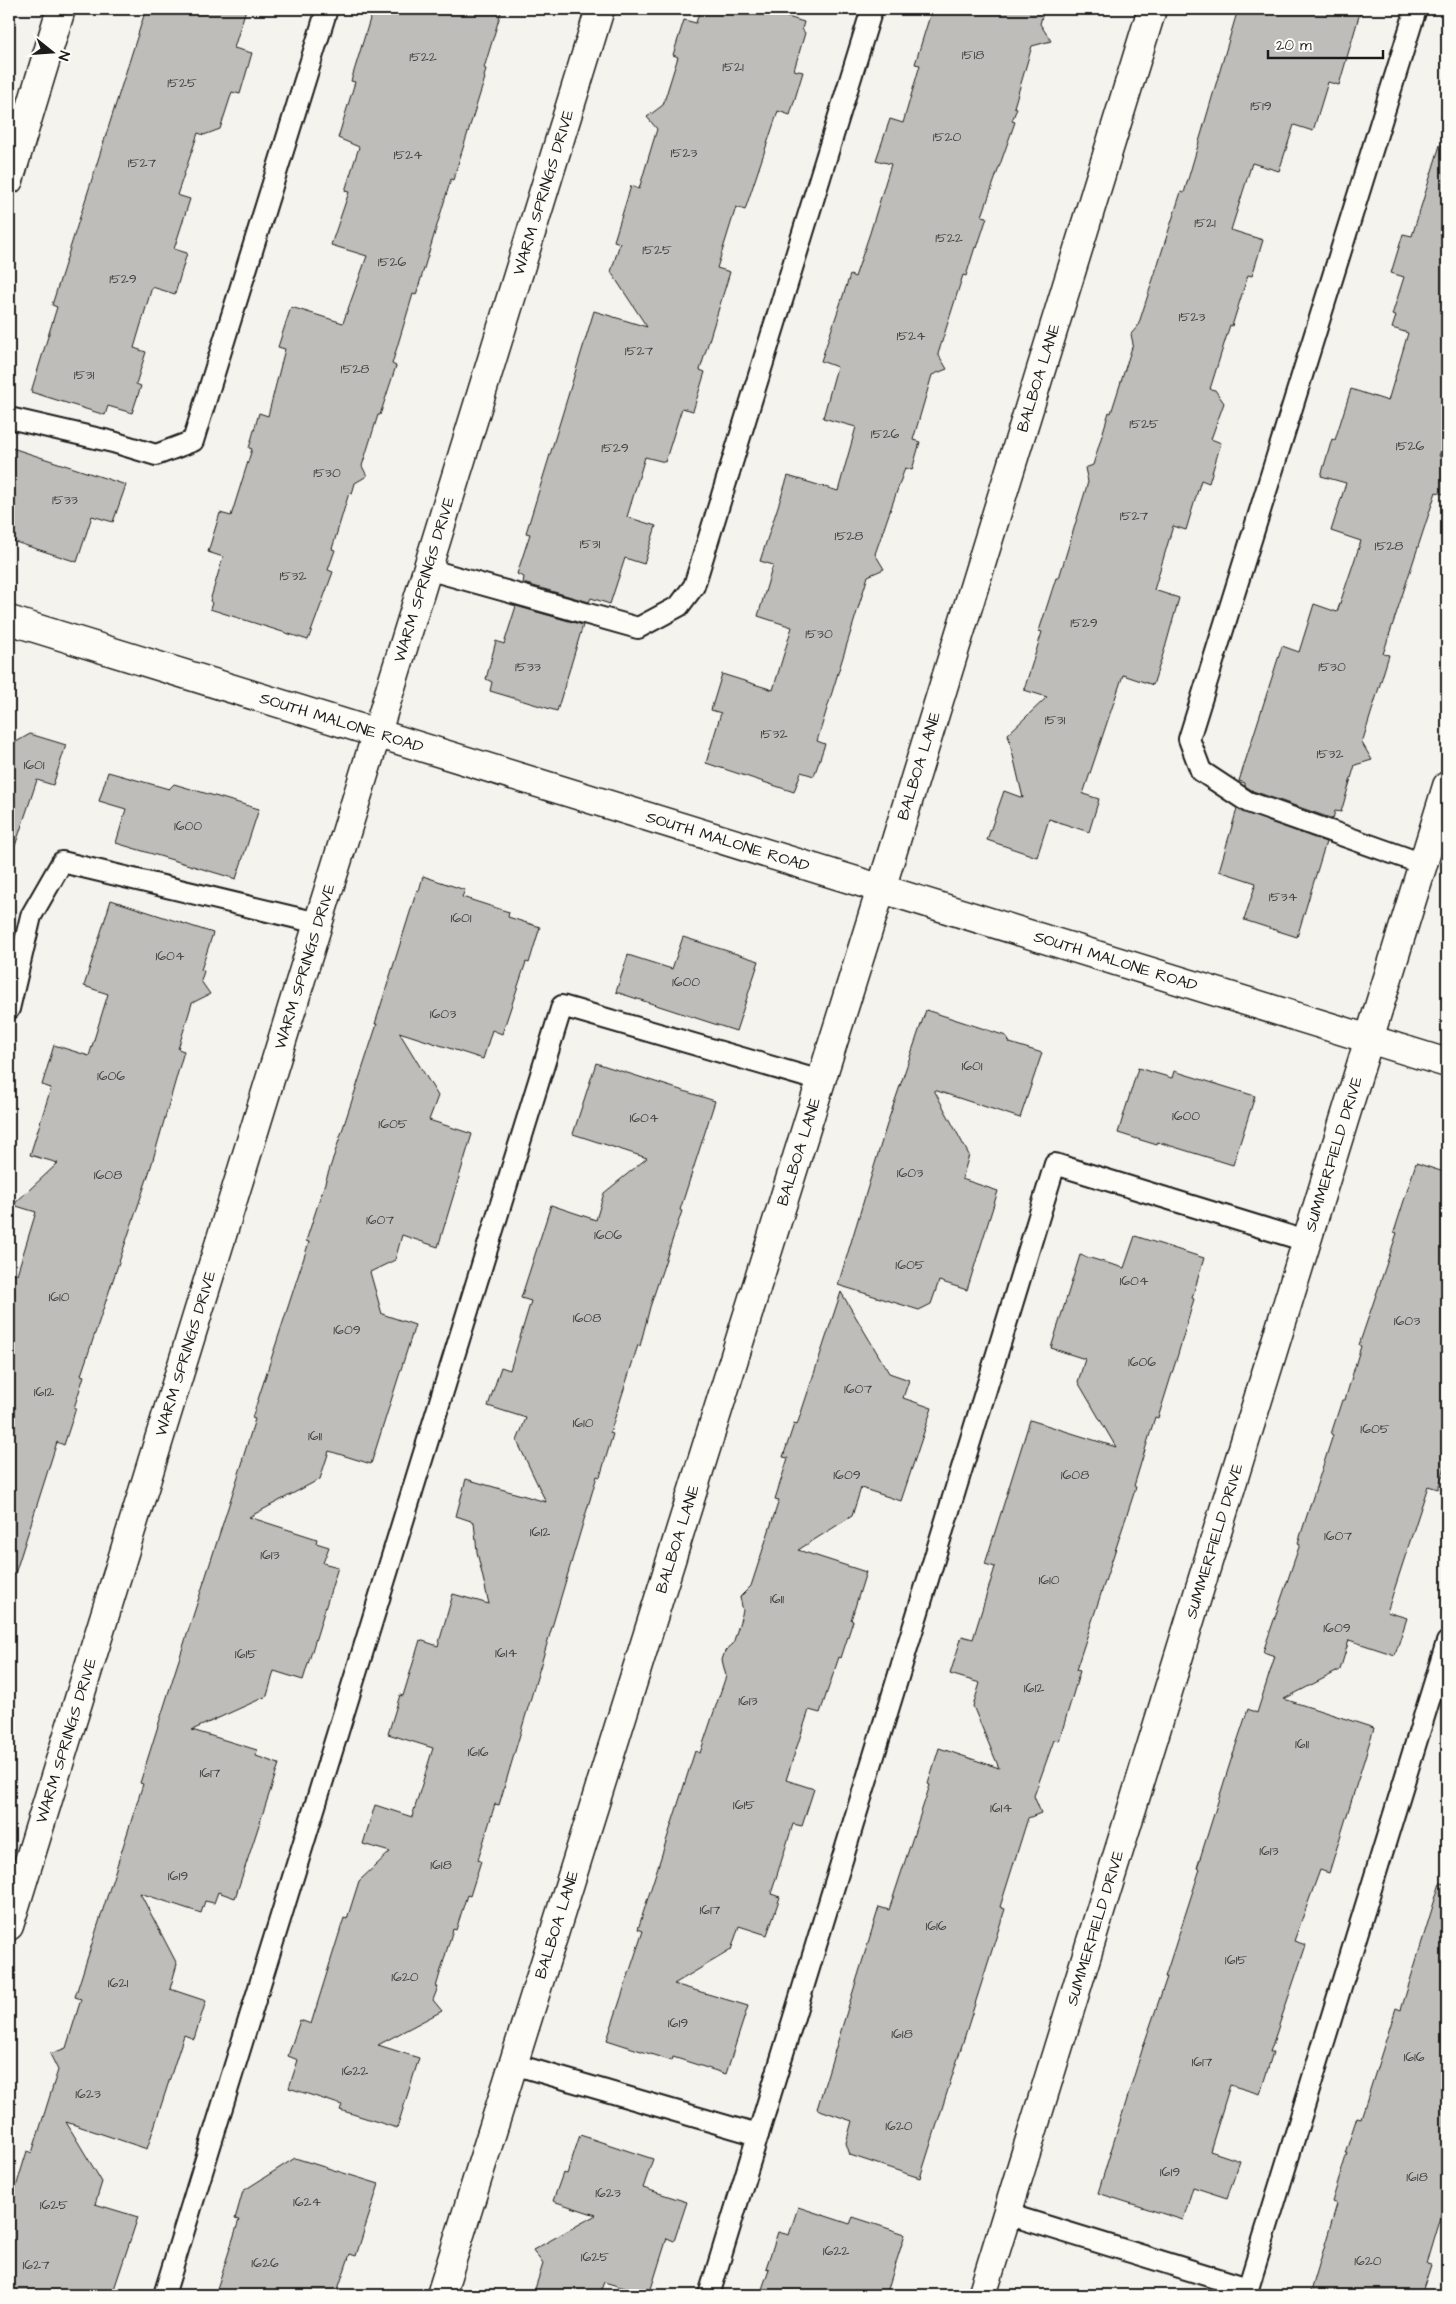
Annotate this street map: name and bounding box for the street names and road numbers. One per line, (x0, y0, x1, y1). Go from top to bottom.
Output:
street label: WARM SPRINGS DRIVE (508, 107, 579, 278)
street label: BALBOA LANE (1011, 321, 1066, 435)
street label: WARM SPRINGS DRIVE (388, 494, 460, 665)
street label: SOUTH MALONE ROAD (257, 687, 426, 758)
street label: BALBOA LANE (892, 709, 946, 823)
street label: SOUTH MALONE ROAD (643, 806, 812, 877)
street label: WARM SPRINGS DRIVE (269, 881, 341, 1052)
street label: SOUTH MALONE ROAD (1031, 925, 1200, 996)
street label: SUMMERFIELD DRIVE (1299, 1073, 1368, 1234)
street label: BALBOA LANE (772, 1094, 826, 1209)
street label: WARM SPRINGS DRIVE (150, 1268, 222, 1439)
street label: SUMMERFIELD DRIVE (1180, 1460, 1249, 1621)
street label: BALBOA LANE (650, 1482, 705, 1596)
street label: WARM SPRINGS DRIVE (30, 1655, 102, 1826)
street label: SUMMERFIELD DRIVE (1061, 1847, 1129, 2008)
street label: BALBOA LANE (530, 1867, 584, 1982)

